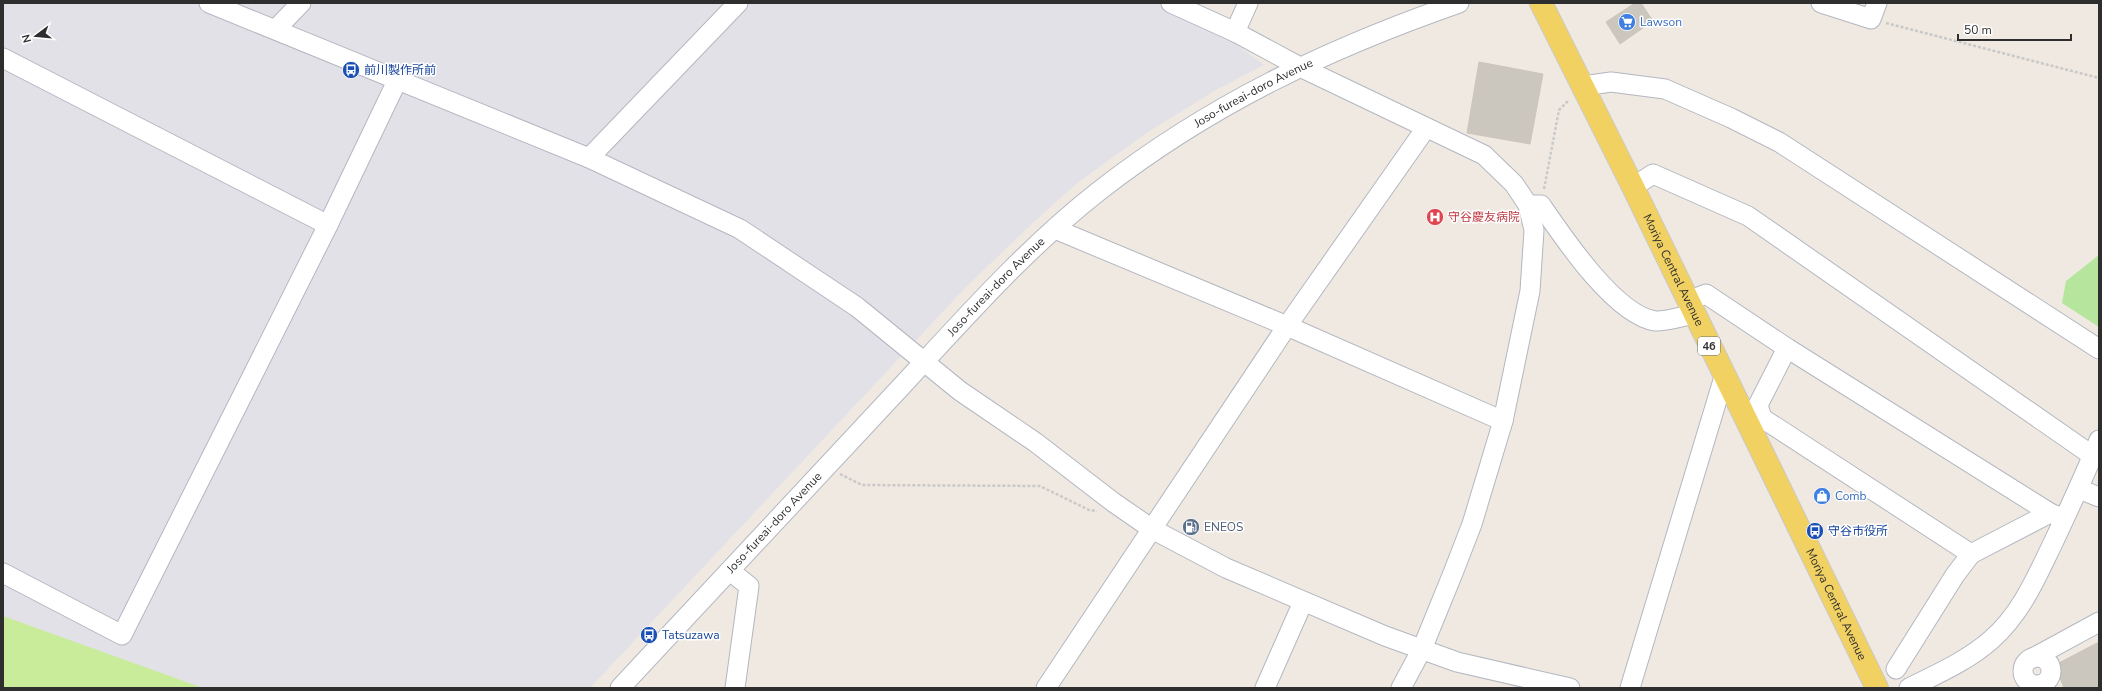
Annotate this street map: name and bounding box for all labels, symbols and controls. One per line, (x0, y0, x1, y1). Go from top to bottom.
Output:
supermarket icon: Lawson (1617, 12, 1637, 32)
place label: Lawson (1640, 14, 1682, 30)
north arrow (16, 16, 56, 56)
scale bar (1958, 16, 2071, 42)
text: 50 m (1964, 22, 1992, 38)
text: N (19, 33, 35, 45)
street label: Joso-fureai-doro Avenue (1190, 55, 1315, 132)
bus stop icon: 前川製作所前 (341, 60, 361, 80)
place label: 前川製作所前 (364, 62, 436, 78)
hospital icon: 守谷慶友病院 (1425, 207, 1445, 227)
place label: 守谷慶友病院 (1448, 209, 1520, 225)
street label: Moriya Central Avenue (1639, 211, 1707, 329)
street label: Joso-fureai-doro Avenue (943, 234, 1048, 340)
road number: 46 (1698, 337, 1720, 355)
street label: Joso-fureai-doro Avenue (722, 469, 825, 577)
shop icon: Comb (1812, 486, 1832, 506)
place label: Comb (1835, 488, 1867, 504)
fuel station icon: ENEOS (1181, 517, 1201, 537)
place label: ENEOS (1204, 519, 1243, 535)
bus stop icon: 守谷市役所 (1805, 521, 1825, 541)
place label: 守谷市役所 (1828, 523, 1888, 539)
street label: Moriya Central Avenue (1802, 546, 1870, 663)
bus stop icon: Tatsuzawa (639, 625, 659, 645)
place label: Tatsuzawa (662, 627, 720, 643)

